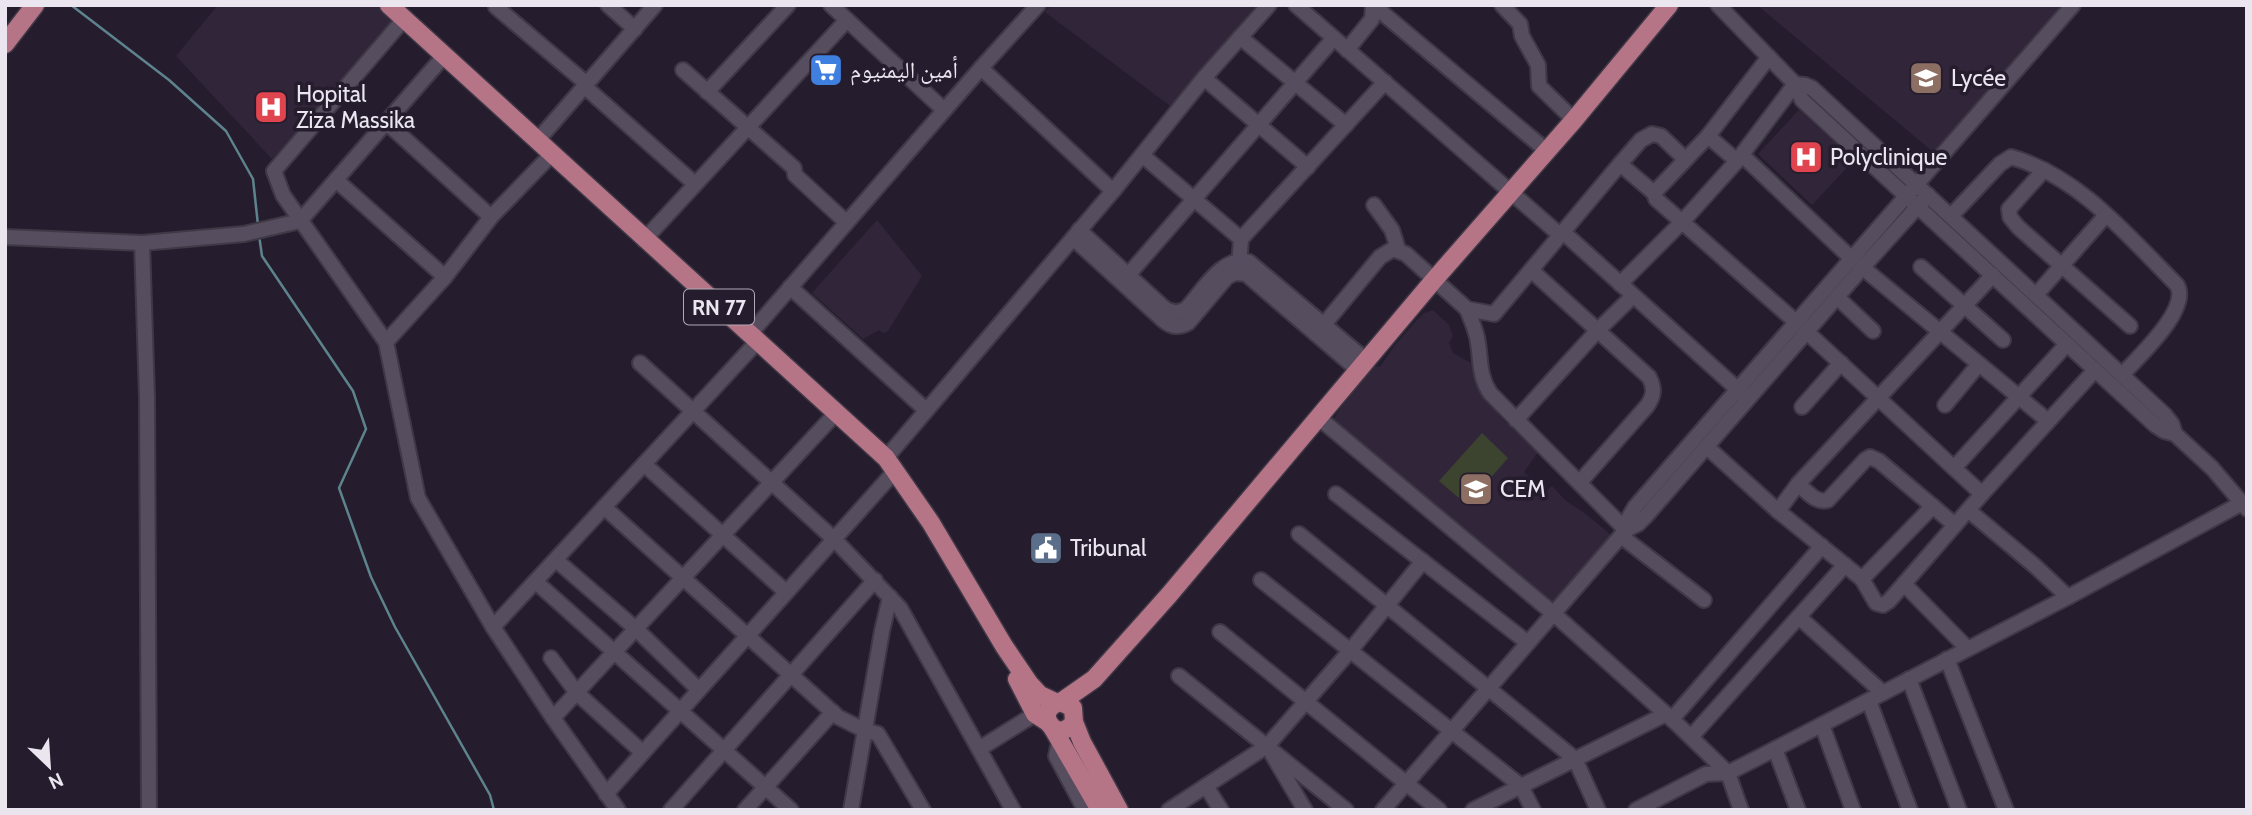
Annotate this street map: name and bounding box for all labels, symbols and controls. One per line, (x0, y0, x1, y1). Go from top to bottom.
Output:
supermarket icon: أمين اليمنيوم (807, 51, 845, 89)
place label: أمين اليمنيوم (850, 56, 958, 86)
school or university icon: Lycée (1907, 59, 1945, 97)
place label: Lycée (1951, 64, 2006, 92)
place label: Hopital Ziza Massika (296, 80, 415, 134)
hospital icon: Hopital Ziza Massika (252, 88, 290, 126)
hospital icon: Polyclinique (1787, 138, 1825, 176)
place label: Polyclinique (1830, 143, 1948, 171)
road number: RN 77 (684, 290, 754, 324)
school or university icon: CEM (1457, 470, 1495, 508)
place label: CEM (1500, 475, 1546, 503)
public building icon: Tribunal (1027, 529, 1065, 567)
place label: Tribunal (1070, 534, 1147, 562)
north arrow (14, 731, 84, 801)
text: N (45, 768, 67, 794)

